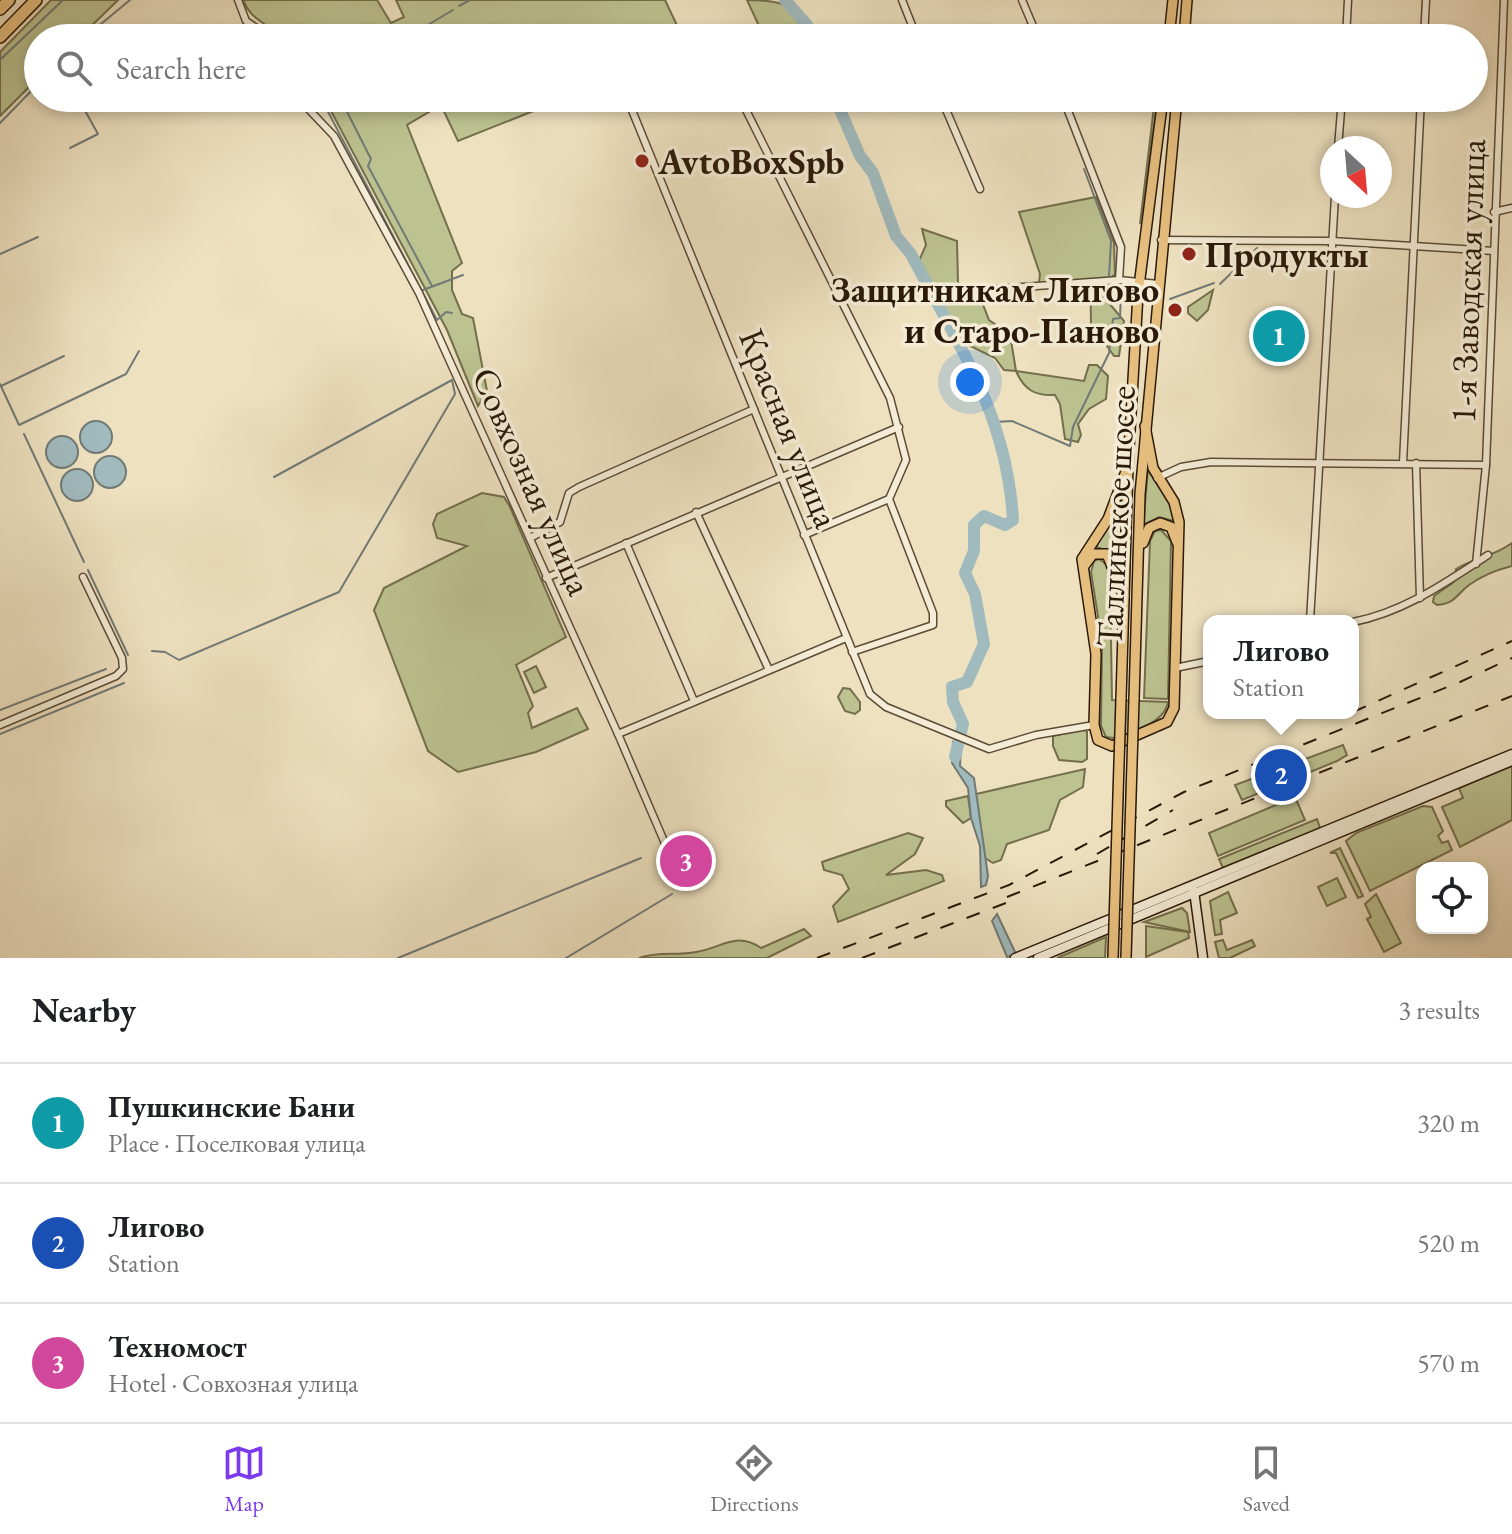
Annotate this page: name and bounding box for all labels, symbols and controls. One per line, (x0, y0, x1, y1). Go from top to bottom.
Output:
search box (24, 24, 1488, 112)
icon: search (52, 46, 96, 90)
text: Search here (116, 49, 246, 88)
north arrow (1320, 136, 1392, 208)
place label: AvtoBoxSpb (657, 138, 844, 185)
street label: 1-я Заводская улица (1439, 138, 1496, 424)
marker: AvtoBoxSpb (633, 152, 651, 170)
place label: Продукты (1205, 231, 1369, 278)
marker: Продукты (1180, 245, 1198, 263)
place label: Защитникам Лигово и Старо-Паново (831, 266, 1159, 354)
marker: Защитникам Лигово и Старо-Паново (1166, 301, 1184, 319)
pin: 1 (1253, 306, 1305, 366)
street label: Красная улица (728, 322, 851, 535)
street label: Совхозная улица (461, 360, 604, 603)
your location (950, 362, 990, 402)
street label: Таллинское шоссе (1085, 384, 1146, 648)
popup (1203, 615, 1359, 719)
text: Лигово (1233, 631, 1329, 670)
text: Station (1233, 670, 1305, 704)
pin: 2 (1255, 745, 1307, 805)
pin: 3 (660, 831, 712, 891)
map controls (1416, 862, 1488, 934)
button: locate (1416, 862, 1488, 934)
text: Nearby (32, 988, 136, 1032)
text: 3 results (1399, 993, 1480, 1027)
text: Пушкинские Бани (108, 1087, 355, 1126)
text: 1 (51, 1106, 65, 1140)
text: 320 m (1417, 1106, 1480, 1140)
text: Place · Поселковая улица (108, 1126, 366, 1160)
text: Лигово (108, 1207, 204, 1246)
text: 2 (51, 1226, 65, 1260)
text: 520 m (1417, 1226, 1480, 1260)
text: Station (108, 1246, 180, 1280)
text: Техномост (108, 1327, 247, 1366)
text: 3 (51, 1346, 65, 1380)
text: 570 m (1417, 1346, 1480, 1380)
text: Hotel · Совхозная улица (108, 1366, 358, 1400)
tab: Map (222, 1441, 266, 1518)
tab: Directions (710, 1441, 799, 1518)
tab: Saved (1243, 1441, 1290, 1518)

